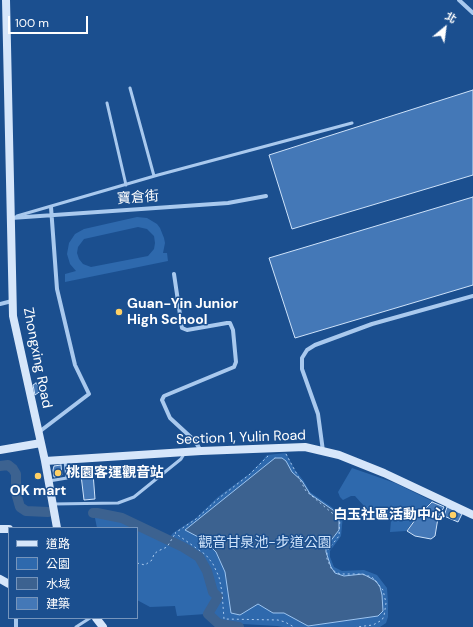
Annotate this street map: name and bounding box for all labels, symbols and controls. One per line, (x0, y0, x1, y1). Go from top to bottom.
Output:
scale bar (10, 8, 90, 34)
north arrow (425, 8, 465, 48)
text: 北 (443, 9, 459, 26)
text: 100 m (15, 15, 49, 31)
street label: 寶倉街 (116, 188, 160, 208)
place label: Guan-Yin Junior High School (127, 296, 238, 328)
street label: Zhongxing Road (19, 306, 55, 410)
marker: Guan-Yin Junior High School (114, 307, 124, 317)
street label: Section 1, Yulin Road (176, 427, 306, 449)
place label: 桃園客運觀音站 (66, 465, 164, 481)
marker: 桃園客運觀音站 (53, 468, 63, 478)
marker: OK mart (33, 471, 43, 481)
place label: OK mart (10, 483, 66, 499)
place label: 白玉社區活動中心 (333, 507, 445, 523)
marker: 白玉社區活動中心 (448, 510, 458, 520)
legend (8, 527, 138, 619)
park label: 觀音甘泉池-步道公園 (198, 535, 332, 551)
text: 道路 (46, 536, 70, 552)
text: 公園 (46, 556, 70, 572)
text: 水域 (46, 576, 70, 592)
text: 建築 (46, 596, 70, 612)

